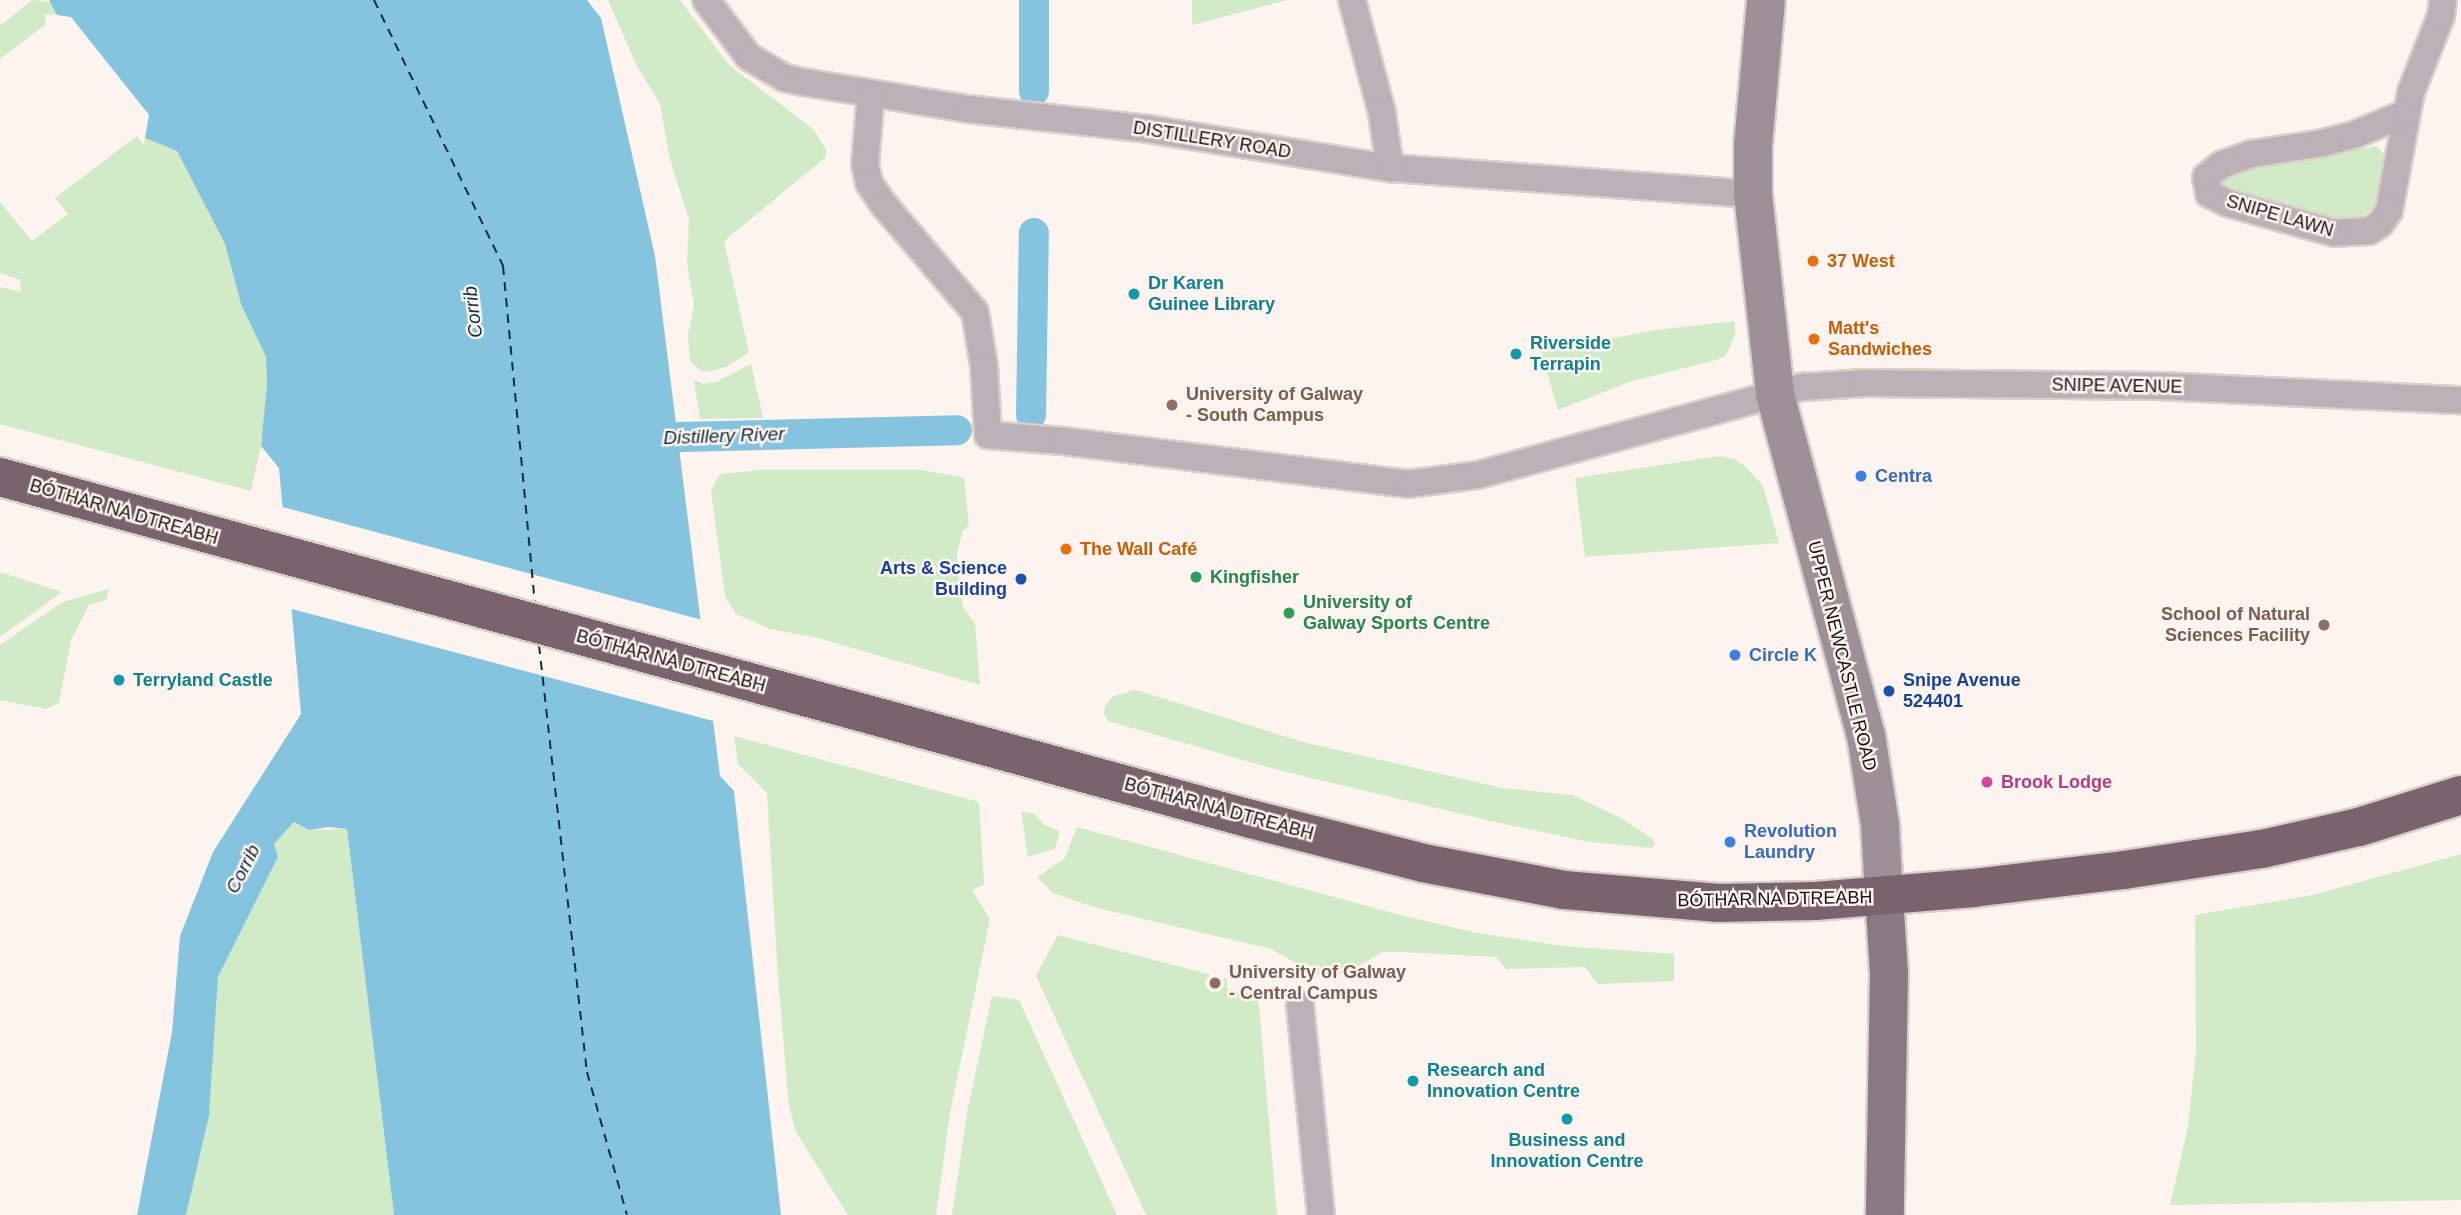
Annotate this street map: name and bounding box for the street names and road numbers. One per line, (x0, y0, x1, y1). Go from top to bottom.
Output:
street label: DISTILLERY ROAD (1131, 117, 1293, 163)
street label: SNIPE LAWN (2224, 190, 2336, 242)
street label: SNIPE AVENUE (2051, 374, 2183, 398)
street label: BÓTHAR NA DTREABH (27, 475, 221, 549)
street label: UPPER NEWCASTLE ROAD (1803, 539, 1881, 773)
street label: BÓTHAR NA DTREABH (574, 625, 768, 697)
street label: BÓTHAR NA DTREABH (1122, 773, 1316, 845)
street label: BÓTHAR NA DTREABH (1677, 886, 1873, 912)

